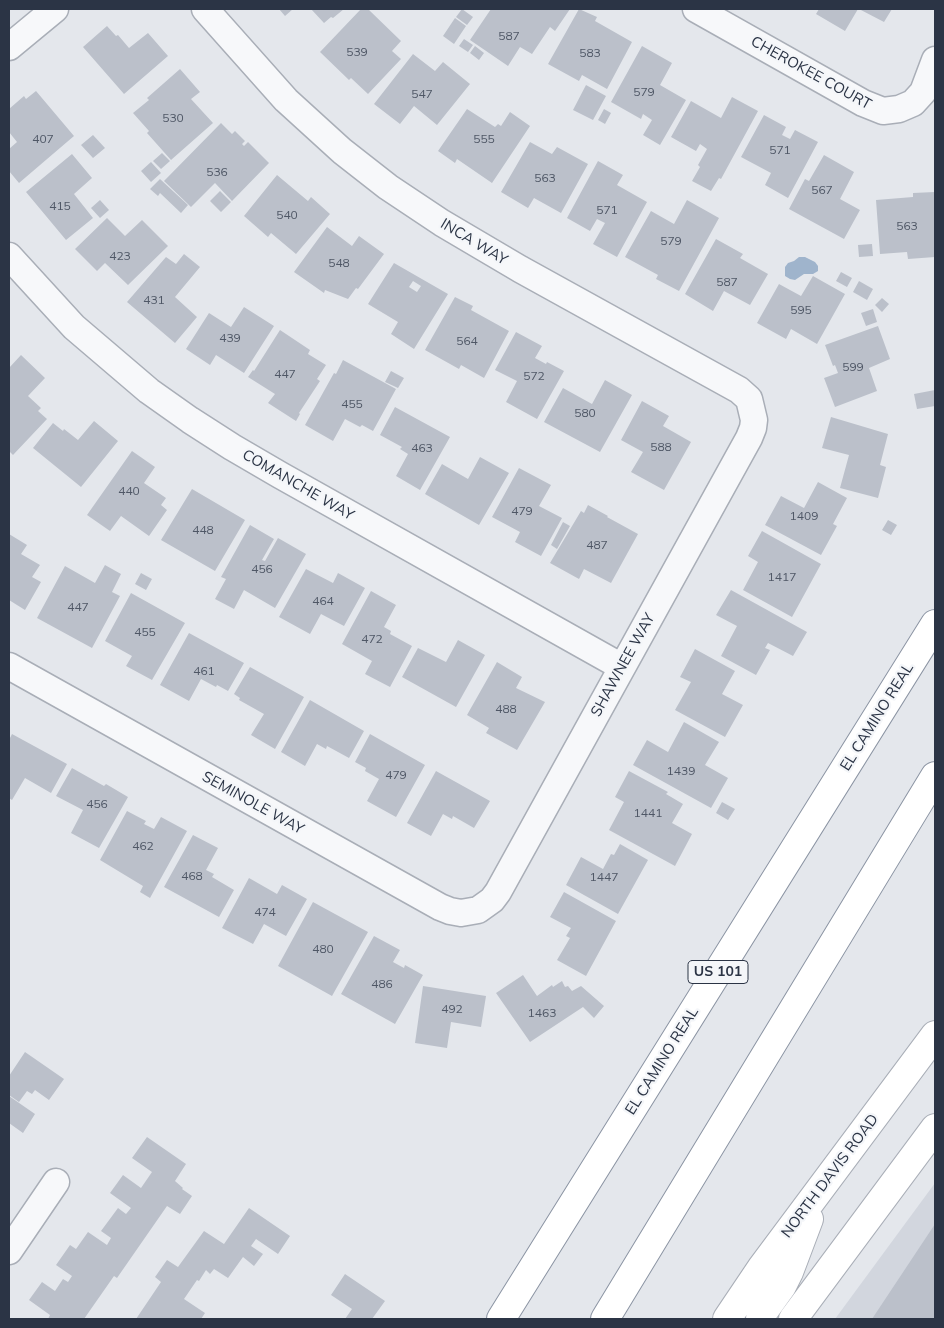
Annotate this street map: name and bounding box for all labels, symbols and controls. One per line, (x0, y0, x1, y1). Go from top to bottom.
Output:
house number: 587 (498, 29, 520, 43)
street label: CHEROKEE COURT (748, 32, 874, 114)
house number: 539 (346, 45, 368, 59)
house number: 583 (579, 46, 601, 60)
house number: 579 (633, 85, 655, 99)
house number: 547 (411, 87, 433, 101)
house number: 530 (162, 111, 184, 125)
house number: 407 (32, 132, 54, 146)
house number: 555 (473, 132, 495, 146)
house number: 571 (769, 143, 791, 157)
house number: 536 (206, 165, 228, 179)
house number: 563 (534, 171, 556, 185)
house number: 567 (811, 183, 833, 197)
house number: 415 (49, 199, 71, 213)
house number: 571 (596, 203, 618, 217)
house number: 540 (276, 208, 298, 222)
street label: INCA WAY (437, 215, 511, 269)
house number: 563 (896, 219, 918, 233)
house number: 579 (660, 234, 682, 248)
house number: 423 (109, 249, 131, 263)
house number: 548 (328, 256, 350, 270)
house number: 587 (716, 275, 738, 289)
house number: 431 (143, 293, 165, 307)
house number: 595 (790, 303, 812, 317)
house number: 439 (219, 331, 241, 345)
house number: 564 (456, 334, 478, 348)
house number: 599 (842, 360, 864, 374)
house number: 447 (274, 367, 296, 381)
house number: 572 (523, 369, 545, 383)
house number: 455 (341, 397, 363, 411)
house number: 580 (574, 406, 596, 420)
house number: 588 (650, 440, 672, 454)
house number: 463 (411, 441, 433, 455)
street label: COMANCHE WAY (239, 446, 357, 524)
house number: 440 (118, 484, 140, 498)
house number: 479 (511, 504, 533, 518)
house number: 1409 (790, 509, 818, 523)
house number: 448 (192, 523, 214, 537)
house number: 487 (586, 538, 608, 552)
house number: 456 (251, 562, 273, 576)
house number: 1417 (768, 570, 796, 584)
house number: 464 (312, 594, 334, 608)
house number: 447 (67, 600, 89, 614)
street label: SHAWNEE WAY (587, 610, 659, 720)
house number: 455 (134, 625, 156, 639)
house number: 472 (361, 632, 383, 646)
street label: EL CAMINO REAL (837, 660, 917, 774)
house number: 461 (193, 664, 215, 678)
house number: 488 (495, 702, 517, 716)
house number: 1439 (667, 764, 695, 778)
street label: SEMINOLE WAY (199, 768, 307, 838)
house number: 479 (385, 768, 407, 782)
house number: 456 (86, 797, 108, 811)
house number: 1441 (634, 806, 662, 820)
house number: 462 (132, 839, 154, 853)
house number: 468 (181, 869, 203, 883)
house number: 1447 (590, 870, 618, 884)
house number: 474 (254, 905, 276, 919)
house number: 480 (312, 942, 334, 956)
road number: US 101 (688, 960, 748, 984)
house number: 486 (371, 977, 393, 991)
house number: 492 (441, 1002, 463, 1016)
street label: EL CAMINO REAL (622, 1004, 702, 1118)
house number: 1463 (528, 1006, 556, 1020)
street label: NORTH DAVIS ROAD (778, 1111, 882, 1241)

